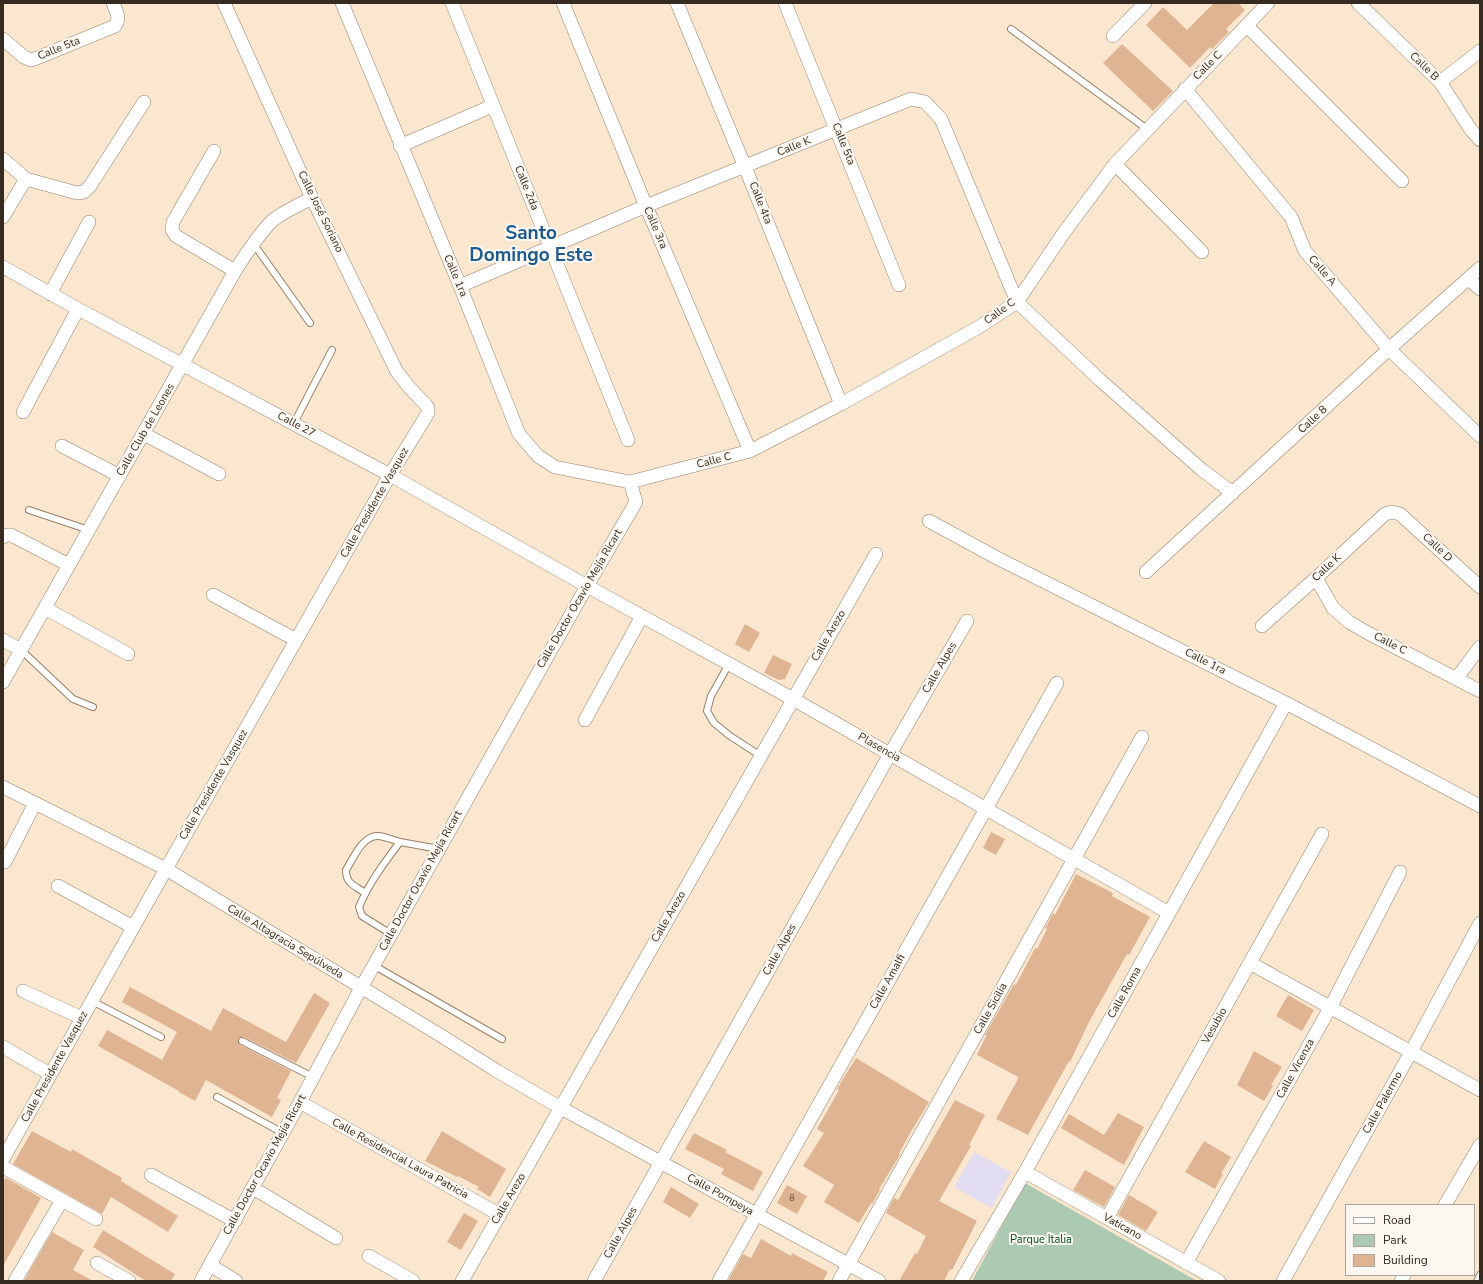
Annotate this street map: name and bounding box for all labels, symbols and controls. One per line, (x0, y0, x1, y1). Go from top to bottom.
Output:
street label: Calle 5ta (36, 35, 82, 63)
street label: Calle C (1191, 49, 1225, 83)
street label: Calle B (1407, 50, 1441, 84)
street label: Calle 5ta (829, 121, 857, 167)
street label: Calle K (775, 134, 813, 160)
street label: Calle 2da (511, 164, 541, 212)
street label: Calle José Soriano (294, 169, 346, 255)
street label: Calle 4ta (746, 180, 774, 226)
street label: Calle 3ra (640, 205, 670, 251)
district label: Santo Domingo Este (469, 223, 593, 267)
street label: Calle 1ra (440, 253, 470, 299)
street label: Calle A (1305, 253, 1339, 289)
street label: Calle C (982, 296, 1018, 328)
street label: Calle Club de Leones (114, 381, 178, 479)
street label: Calle 8 (1296, 403, 1330, 437)
street label: Calle 27 (275, 409, 317, 441)
street label: Calle Presidente Vasquez (338, 446, 412, 560)
street label: Calle C (695, 450, 733, 472)
street label: Calle Doctor Ocavio Mejía Ricart (535, 527, 625, 671)
street label: Calle D (1419, 531, 1455, 565)
street label: Calle K (1310, 551, 1344, 585)
street label: Calle Arezo (809, 608, 849, 664)
street label: Calle C (1371, 630, 1409, 658)
street label: Calle Alpes (920, 640, 960, 696)
street label: Calle 1ra (1182, 646, 1228, 678)
street label: Calle Presidente Vasquez (177, 728, 251, 842)
street label: Plasencia (855, 731, 903, 765)
street label: Calle Doctor Ocavio Mejía Ricart (377, 808, 465, 954)
street label: Calle Arezo (649, 889, 689, 945)
street label: Calle Altagracia Sepúlveda (224, 902, 346, 982)
street label: Calle Alpes (760, 922, 800, 978)
street label: Calle Amalfi (867, 952, 909, 1012)
street label: Calle Roma (1105, 965, 1145, 1021)
street label: Calle Sicilia (971, 981, 1011, 1037)
street label: Vesubio (1200, 1006, 1230, 1046)
street label: Calle Presidente Vasquez (19, 1009, 91, 1125)
street label: Calle Vicenza (1274, 1037, 1318, 1101)
street label: Calle Palermo (1360, 1070, 1406, 1136)
street label: Calle Doctor Ocavio Mejía Ricart (221, 1092, 309, 1238)
street label: Calle Residencial Laura Patricia (329, 1116, 471, 1202)
street label: Calle Arezo (489, 1171, 529, 1227)
street label: Calle Pompeya (684, 1171, 756, 1219)
house number: 8 (789, 1194, 795, 1204)
legend (1345, 1204, 1475, 1276)
street label: Calle Alpes (601, 1205, 641, 1261)
street label: Vaticano (1100, 1211, 1144, 1243)
text: Road (1383, 1212, 1411, 1228)
text: Park (1383, 1232, 1407, 1248)
park label: Parque Italia (1010, 1233, 1072, 1247)
text: Building (1383, 1252, 1428, 1268)

